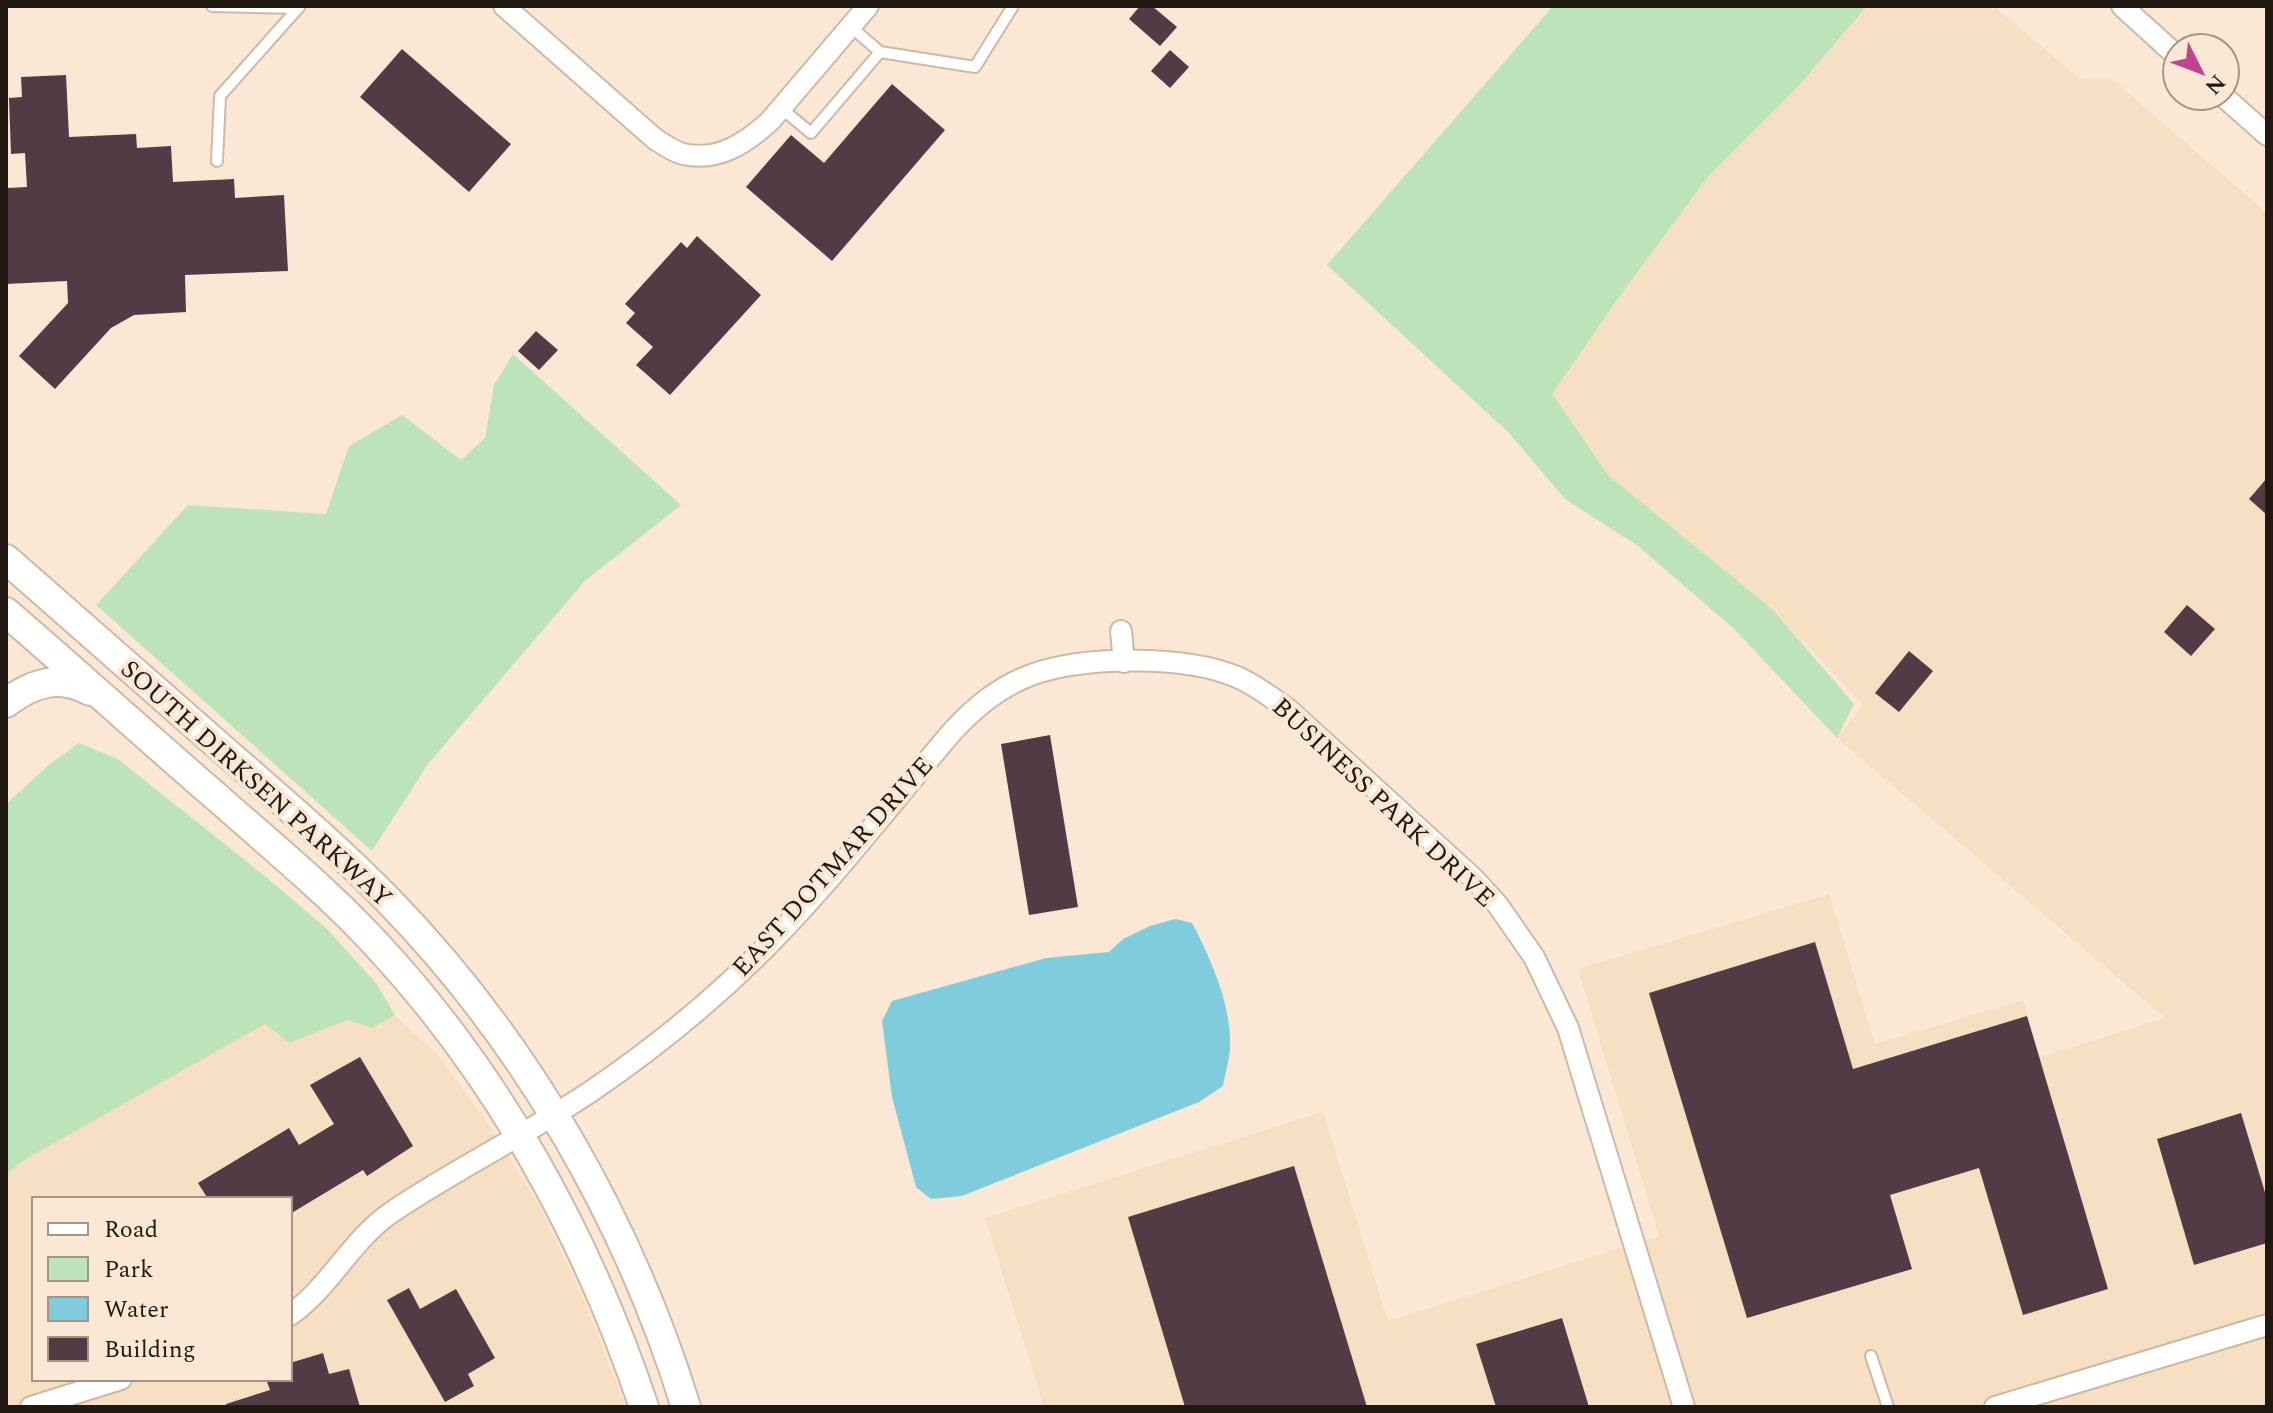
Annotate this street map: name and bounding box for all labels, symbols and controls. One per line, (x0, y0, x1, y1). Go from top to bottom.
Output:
north arrow (2161, 32, 2241, 112)
text: N (2196, 67, 2233, 102)
street label: SOUTH DIRKSEN PARKWAY (111, 650, 401, 917)
street label: BUSINESS PARK DRIVE (1262, 688, 1504, 917)
street label: EAST DOTMAR DRIVE (723, 747, 943, 986)
legend (32, 1197, 292, 1381)
text: Road (104, 1212, 158, 1248)
text: Park (104, 1252, 154, 1288)
text: Water (104, 1292, 168, 1328)
text: Building (104, 1332, 196, 1368)

